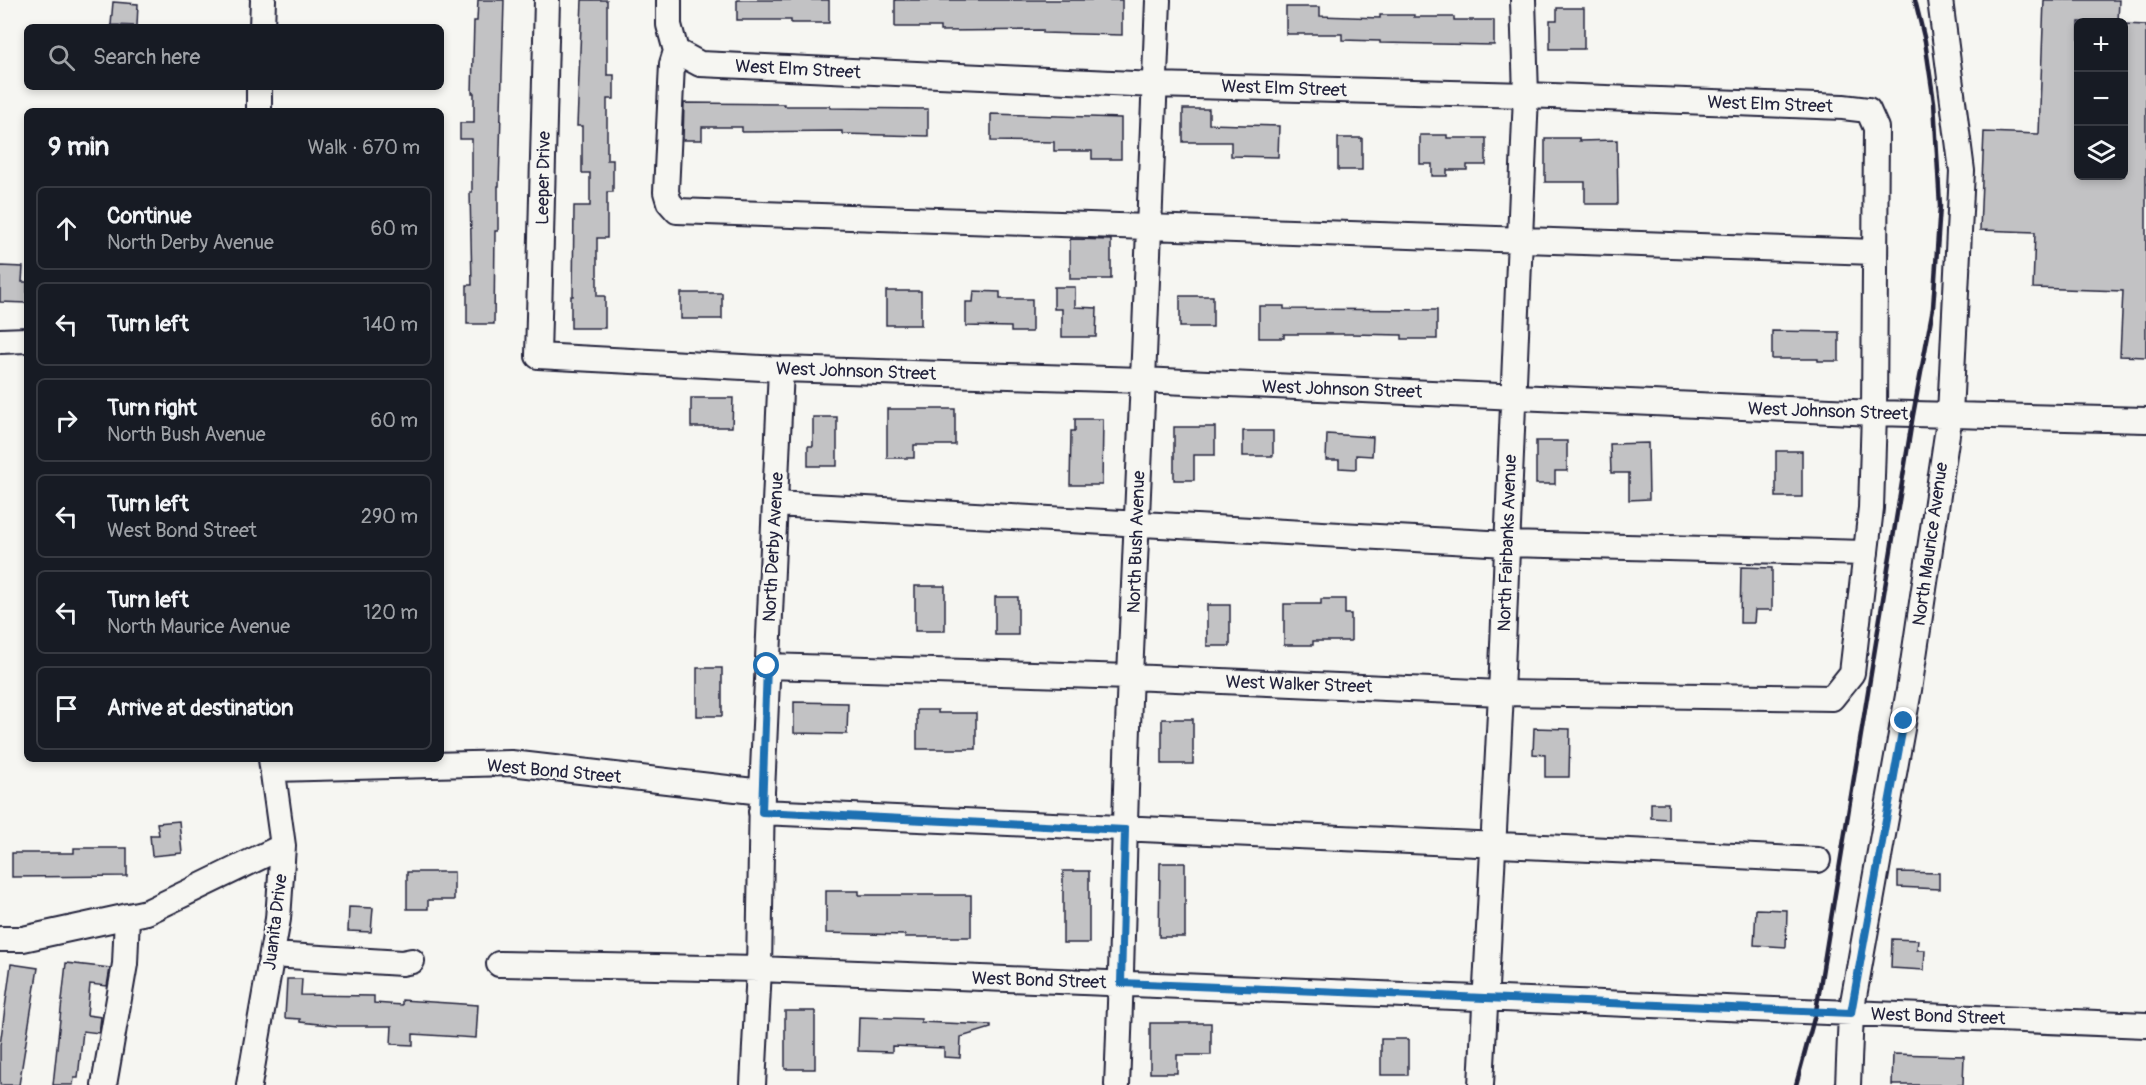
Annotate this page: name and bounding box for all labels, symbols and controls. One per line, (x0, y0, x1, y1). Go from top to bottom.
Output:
map controls (2074, 18, 2128, 180)
button: + (2074, 18, 2128, 72)
search box (24, 24, 444, 90)
icon: search (45, 41, 78, 74)
text: Search here (93, 43, 200, 71)
street label: West Elm Street (735, 55, 862, 84)
button: − (2074, 72, 2128, 126)
street label: West Elm Street (1221, 75, 1348, 102)
street label: West Elm Street (1707, 91, 1834, 118)
button: layers (2074, 126, 2128, 180)
text: 9 min (48, 131, 109, 163)
street label: Leeper Drive (531, 131, 556, 225)
text: Walk · 670 m (308, 135, 420, 160)
text: Continue (107, 202, 191, 230)
icon: ahead (50, 212, 83, 245)
text: 60 m (371, 216, 418, 241)
text: North Derby Avenue (107, 230, 274, 255)
icon: left (50, 308, 83, 341)
text: Turn left (107, 310, 189, 338)
text: 140 m (363, 312, 418, 337)
street label: West Johnson Street (775, 357, 937, 386)
street label: West Johnson Street (1261, 375, 1423, 404)
text: Turn right (107, 394, 197, 422)
street label: West Johnson Street (1747, 397, 1909, 426)
icon: right (50, 404, 83, 437)
text: 60 m (371, 408, 418, 433)
text: North Bush Avenue (107, 422, 266, 447)
street label: North Fairbanks Avenue (1493, 454, 1522, 632)
street label: North Maurice Avenue (1908, 461, 1953, 627)
street label: North Bush Avenue (1123, 470, 1150, 614)
street label: North Derby Avenue (758, 471, 789, 623)
text: Turn left (107, 490, 189, 518)
icon: left (50, 500, 83, 533)
text: 290 m (361, 504, 418, 529)
text: West Bond Street (107, 518, 257, 543)
text: Turn left (107, 586, 189, 614)
icon: left (50, 596, 83, 629)
text: 120 m (363, 600, 418, 625)
text: North Maurice Avenue (107, 614, 290, 639)
route start (753, 652, 779, 678)
street label: West Walker Street (1225, 670, 1374, 699)
icon: arrive (50, 692, 83, 725)
text: Arrive at destination (107, 694, 293, 722)
route end (1890, 707, 1916, 733)
street label: West Bond Street (486, 754, 623, 789)
street label: Juanita Drive (258, 872, 293, 972)
street label: West Bond Street (971, 967, 1108, 994)
street label: West Bond Street (1870, 1003, 2007, 1030)

